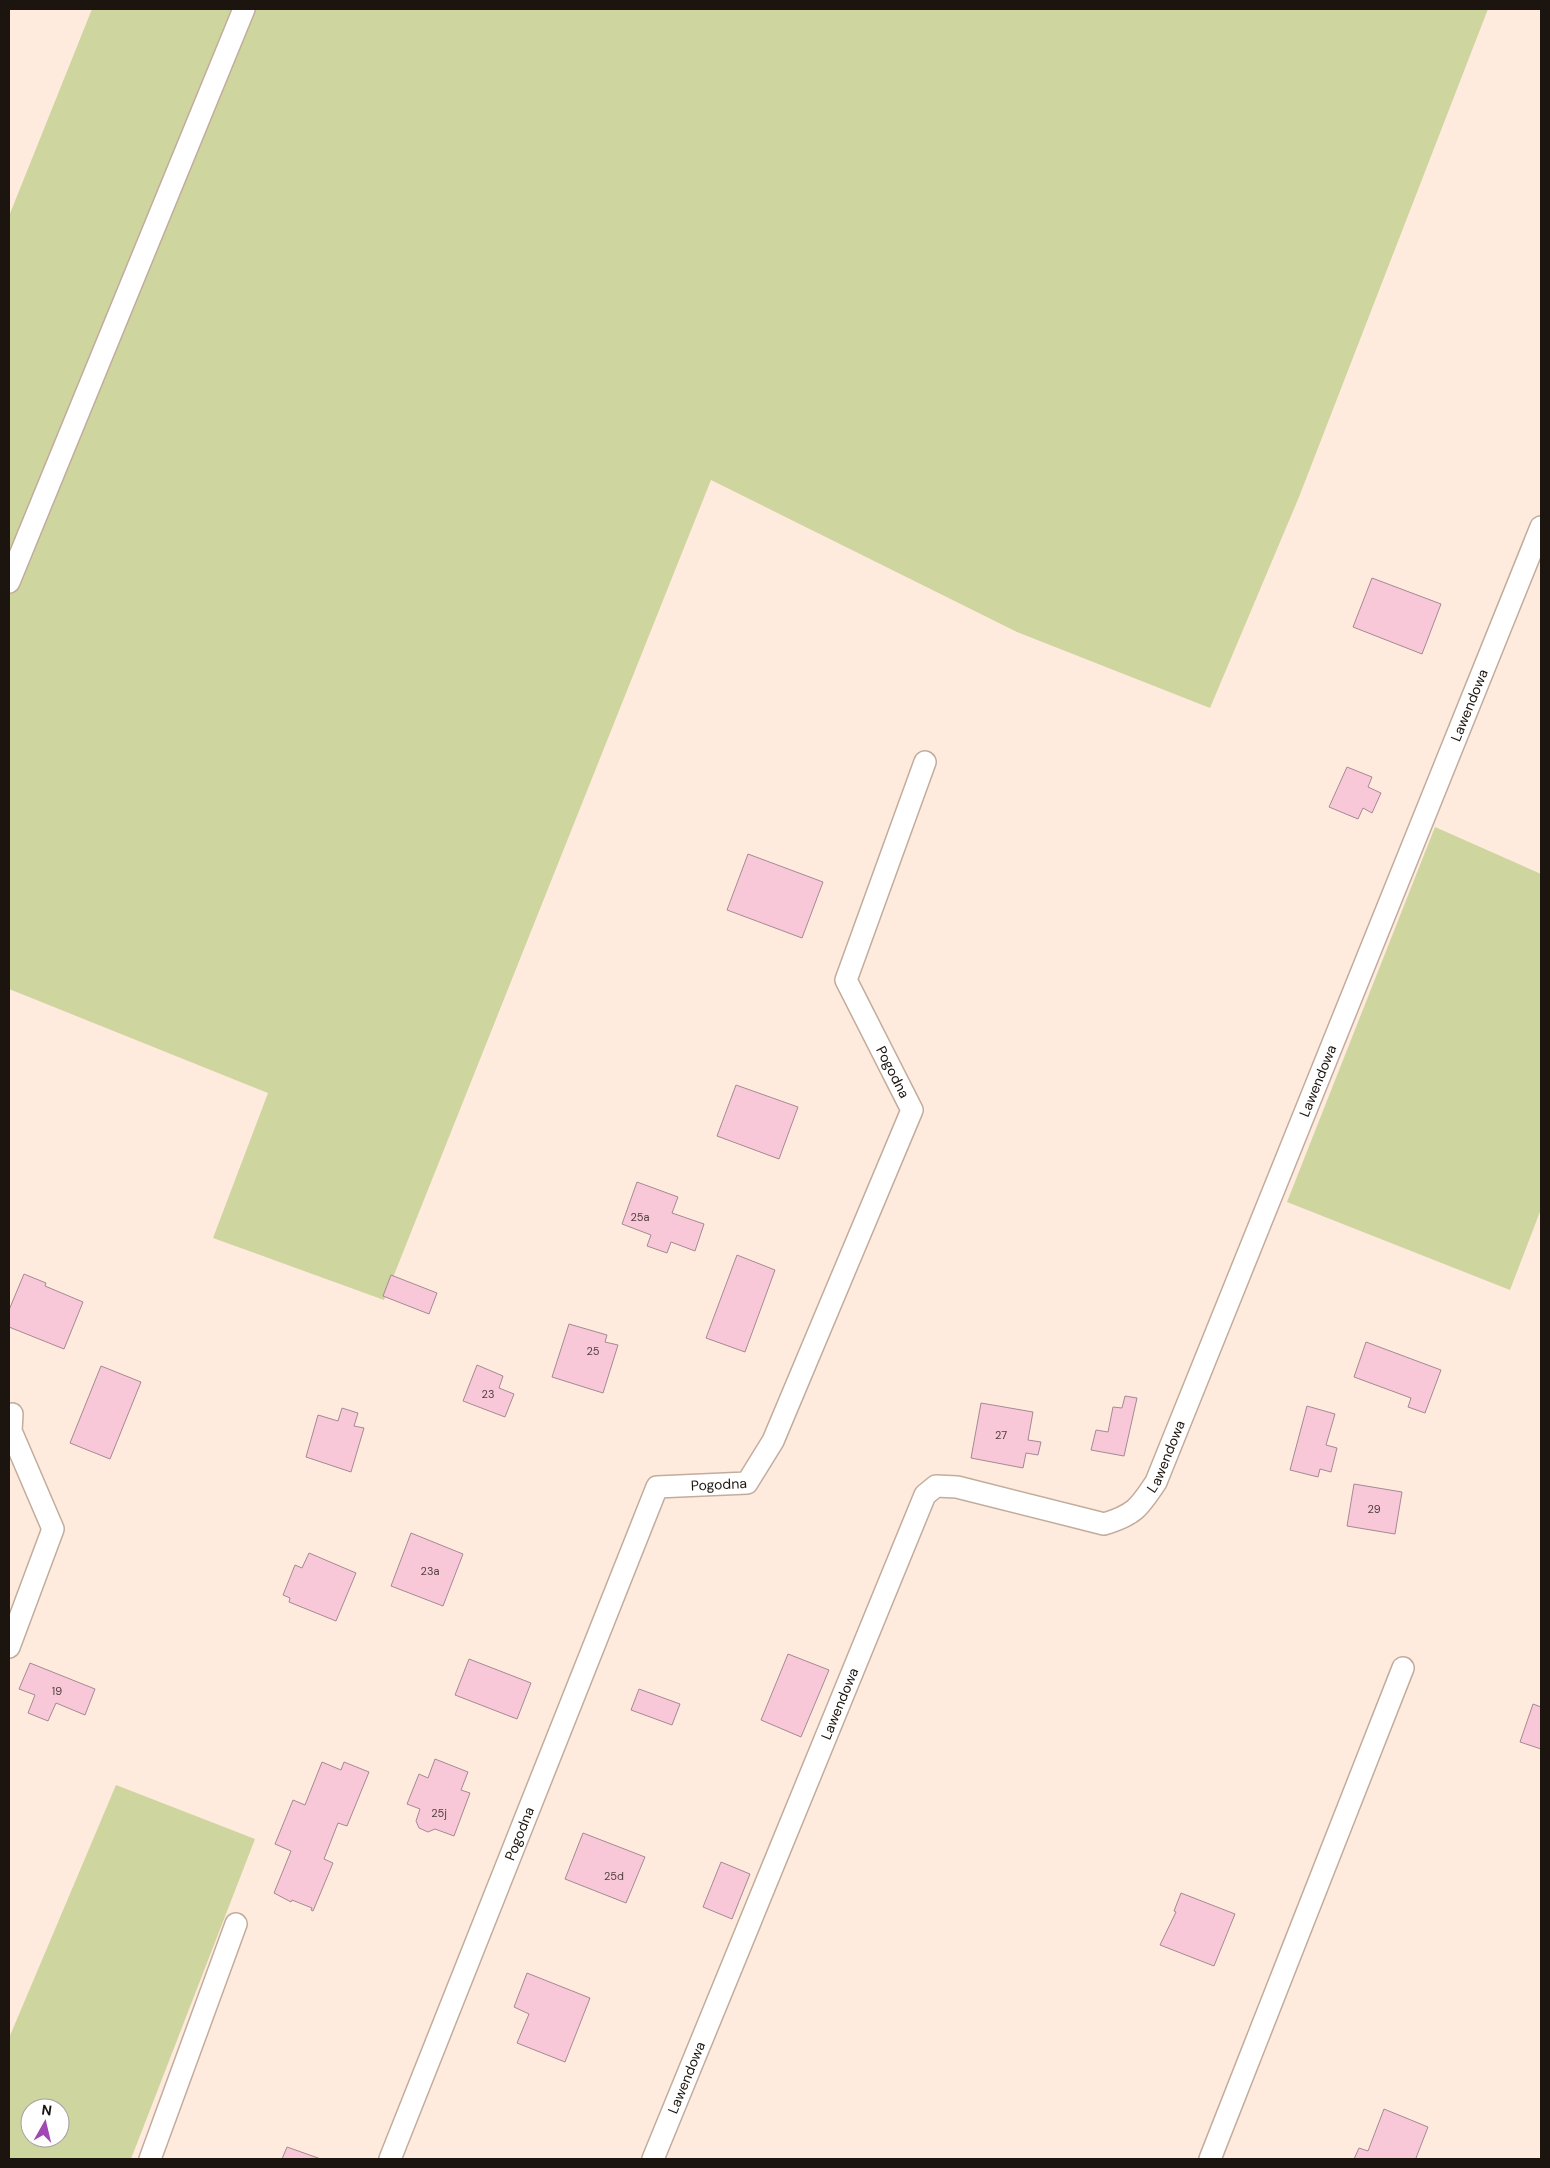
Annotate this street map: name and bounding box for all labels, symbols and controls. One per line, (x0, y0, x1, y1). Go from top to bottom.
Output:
street label: Lawendowa (1447, 667, 1492, 744)
street label: Lawendowa (1295, 1042, 1340, 1120)
street label: Pogodna (872, 1043, 914, 1101)
house number: 25a (630, 1210, 650, 1224)
house number: 25 (586, 1344, 600, 1358)
house number: 23 (482, 1387, 494, 1401)
street label: Lawendowa (1143, 1418, 1189, 1496)
house number: 27 (995, 1428, 1007, 1442)
street label: Pogodna (690, 1474, 747, 1494)
house number: 29 (1367, 1502, 1381, 1516)
house number: 23a (421, 1564, 439, 1578)
street label: Lawendowa (817, 1665, 862, 1742)
house number: 19 (52, 1684, 62, 1698)
street label: Pogodna (501, 1804, 538, 1863)
house number: 25j (431, 1806, 447, 1820)
house number: 25d (604, 1869, 624, 1883)
street label: Lawendowa (664, 2039, 709, 2116)
north arrow (20, 2098, 70, 2148)
text: N (40, 2101, 53, 2120)

